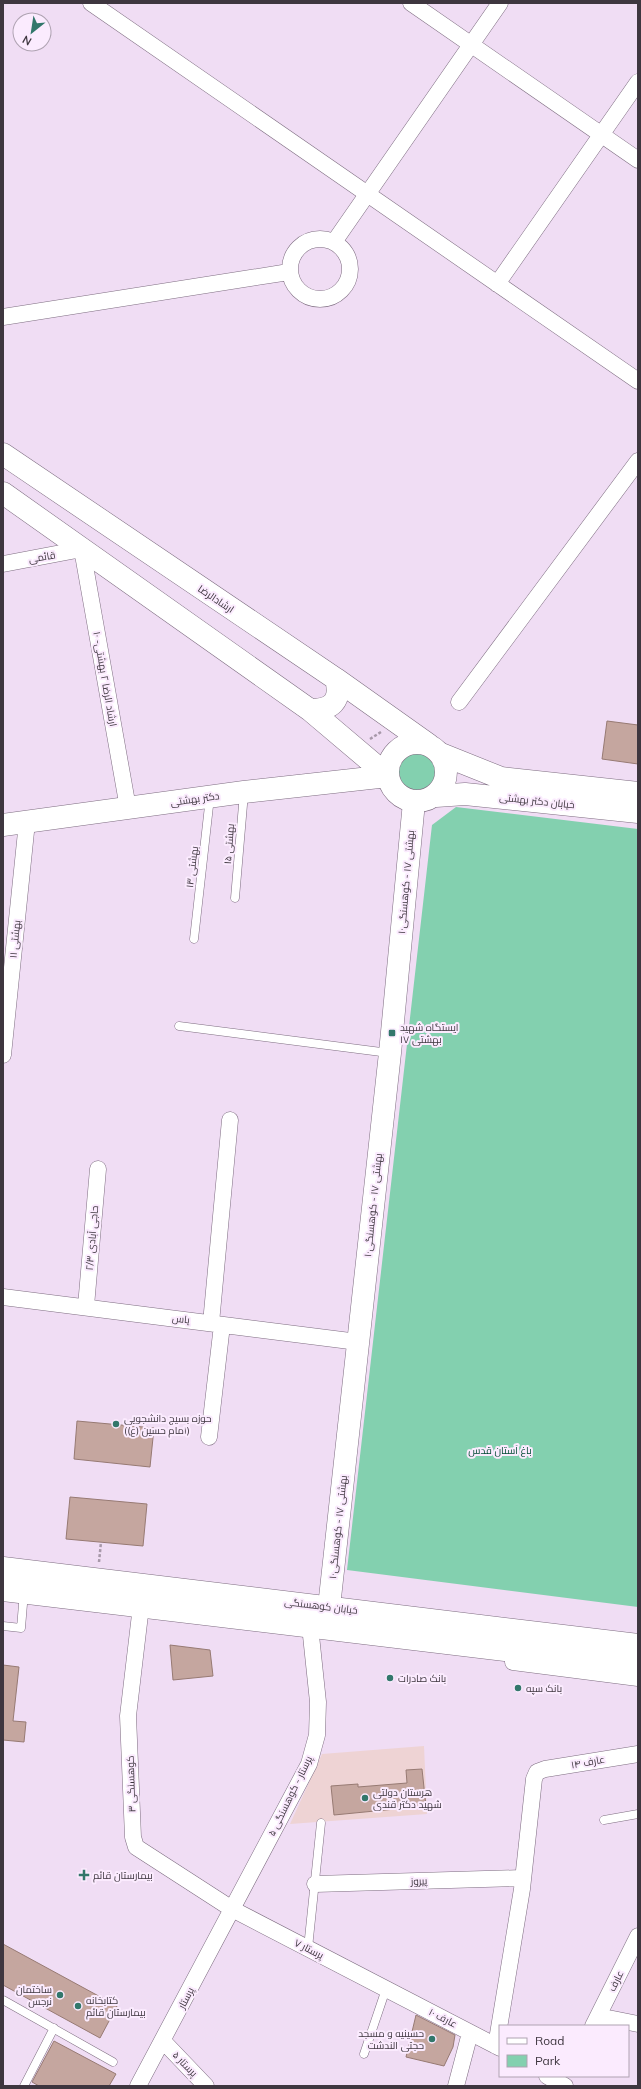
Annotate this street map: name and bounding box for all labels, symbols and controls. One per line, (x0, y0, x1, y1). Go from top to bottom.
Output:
north arrow (12, 12, 52, 52)
text: N (20, 33, 34, 49)
street label: قائمی (27, 548, 57, 566)
street label: ارشادالرضا (195, 582, 237, 616)
street label: ارشاد الرضا ۲ بهشتی- ۱۰ (90, 630, 120, 728)
street label: دکتر بهشتی (170, 789, 220, 809)
street label: خیابان دکتر بهشتی (499, 791, 575, 811)
street label: بهشتی ۱۵ (221, 823, 237, 865)
street label: بهشتی ۱۷ - کوهسنگی۱۰ (395, 830, 417, 934)
street label: بهشتی ۱۳ (183, 845, 201, 889)
street label: بهشتی ۱۱ (7, 919, 23, 959)
place label: ایستگاه شهید بهشتی ۱۷ (400, 1021, 459, 1046)
marker: ایستگاه شهید بهشتی ۱۷ (387, 1028, 397, 1038)
street label: بهشتی ۱۷ - کوهسنگی۱۰ (361, 1153, 385, 1257)
street label: حاجی آبادی ۲/۳ (83, 1205, 101, 1271)
street label: یاس (172, 1312, 191, 1326)
place label: حوزه بسیج دانشجویی (امام حسین (ع)) (124, 1412, 212, 1438)
marker: حوزه بسیج دانشجویی (امام حسین (ع)) (111, 1419, 121, 1429)
park label: باغ آستان قدس (468, 1444, 532, 1457)
street label: بهشتی ۱۷ - کوهسنگی۱۰ (326, 1475, 350, 1579)
street label: خیابان کوهسنگی (284, 1595, 358, 1617)
place label: بانک صادرات (398, 1672, 446, 1685)
marker: بانک صادرات (385, 1673, 395, 1683)
place label: بانک سپه (526, 1682, 562, 1695)
marker: بانک سپه (513, 1683, 523, 1693)
street label: عارف ۱۴ (570, 1753, 606, 1771)
street label: پرستار - کوهسنگی ۵ (265, 1754, 315, 1838)
street label: کوهسنگی ۳ (124, 1755, 138, 1813)
place label: هرستان دولتی شهید دکتر قندی (373, 1786, 442, 1811)
marker: هرستان دولتی شهید دکتر قندی (360, 1793, 370, 1803)
marker: بیمارستان قائم (78, 1869, 90, 1881)
place label: بیمارستان قائم (93, 1869, 153, 1883)
street label: پیروز (409, 1874, 428, 1888)
street label: پرستار ۷ (292, 1936, 326, 1962)
street label: عارف (605, 1968, 627, 1994)
place label: ساختمان نرجس (16, 1983, 52, 2008)
street label: پرستار (175, 1985, 197, 2012)
marker: ساختمان نرجس (55, 1990, 65, 2000)
place label: کتابخانه بیمارستان قائم (86, 1994, 146, 2020)
marker: کتابخانه بیمارستان قائم (73, 2001, 83, 2011)
street label: عارف ۱۰ (427, 2005, 459, 2031)
legend (499, 2025, 629, 2077)
place label: حسینیه و مسجد حجتی الندشت (358, 2027, 424, 2052)
text: Road (535, 2033, 564, 2048)
marker: حسینیه و مسجد حجتی الندشت (427, 2034, 437, 2044)
street label: پرستار ۵ (170, 2048, 201, 2080)
text: Park (535, 2053, 561, 2068)

